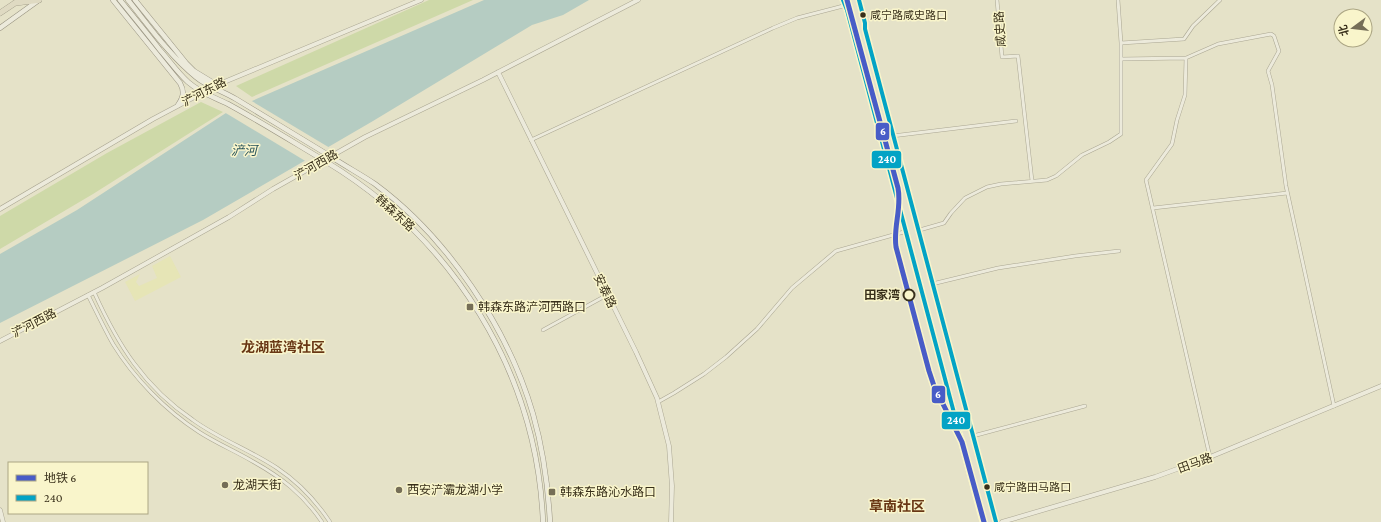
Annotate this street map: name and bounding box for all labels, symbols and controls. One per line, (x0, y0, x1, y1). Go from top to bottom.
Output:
north arrow (1333, 8, 1373, 48)
place label: 咸宁路咸史路口 (870, 9, 947, 21)
marker: 咸宁路咸史路口 (858, 10, 868, 20)
street label: 咸史路 (992, 11, 1008, 47)
text: 北 (1336, 24, 1351, 37)
street label: 浐河东路 (179, 75, 229, 109)
line badge: 6 (875, 122, 890, 141)
text: 6 (880, 125, 886, 137)
water label: 浐河 (231, 143, 260, 158)
street label: 浐河西路 (292, 147, 340, 183)
line badge: 240 (871, 150, 902, 169)
text: 240 (878, 153, 896, 165)
street label: 韩森东路 (372, 192, 418, 234)
street label: 安泰路 (591, 272, 619, 310)
place label: 田家湾 (864, 288, 900, 302)
marker: 田家湾 (902, 288, 916, 302)
place label: 韩森东路浐河西路口 (478, 300, 586, 314)
marker: 韩森东路浐河西路口 (465, 302, 475, 312)
street label: 浐河西路 (9, 306, 59, 340)
district label: 龙湖蓝湾社区 (241, 339, 325, 355)
line badge: 6 (931, 385, 946, 404)
text: 6 (935, 388, 941, 400)
line badge: 240 (941, 411, 971, 430)
text: 240 (947, 414, 965, 426)
street label: 田马路 (1176, 450, 1214, 476)
legend (8, 462, 148, 514)
text: 地铁 6 (44, 471, 76, 485)
place label: 龙湖天街 (233, 478, 281, 492)
marker: 龙湖天街 (220, 480, 230, 490)
place label: 咸宁路田马路口 (994, 481, 1071, 493)
marker: 咸宁路田马路口 (982, 482, 992, 492)
place label: 西安浐灞龙湖小学 (407, 483, 503, 497)
marker: 西安浐灞龙湖小学 (394, 485, 404, 495)
place label: 韩森东路沁水路口 (560, 485, 656, 499)
marker: 韩森东路沁水路口 (547, 487, 557, 497)
text: 240 (44, 491, 63, 505)
district label: 草南社区 (869, 498, 925, 514)

